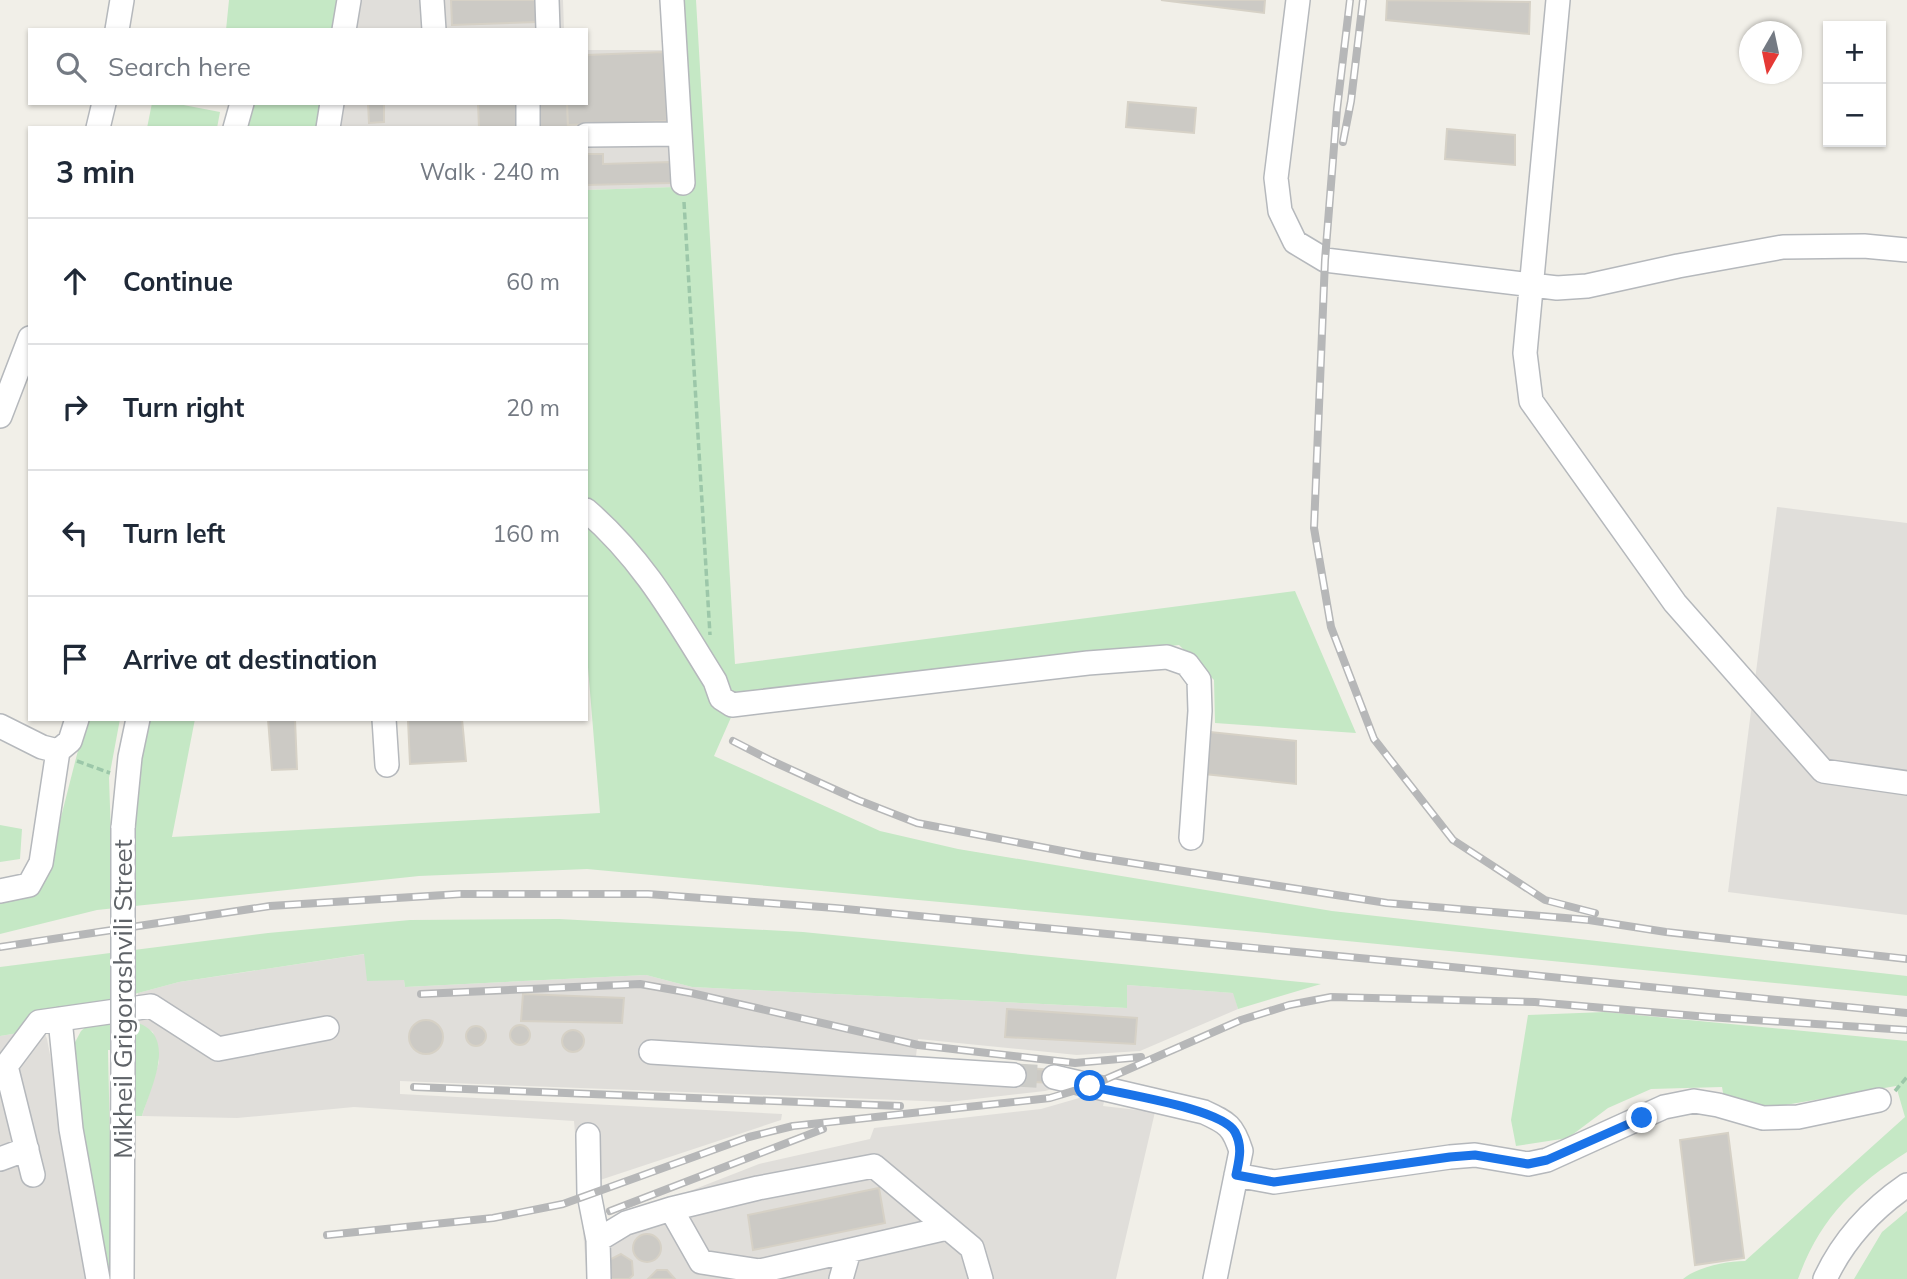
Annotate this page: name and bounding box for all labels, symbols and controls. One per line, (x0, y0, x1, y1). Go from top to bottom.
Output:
north arrow (1739, 21, 1802, 84)
map controls (1823, 21, 1886, 147)
button: + (1823, 21, 1886, 84)
search box (28, 28, 588, 105)
icon: search (52, 48, 90, 86)
text: Search here (108, 50, 251, 83)
button: − (1823, 84, 1886, 147)
text: 3 min (56, 153, 135, 191)
text: Walk · 240 m (420, 157, 560, 186)
icon: ahead (56, 262, 94, 300)
text: Continue (123, 265, 233, 298)
text: 60 m (506, 267, 560, 296)
icon: right (56, 388, 94, 426)
text: Turn right (123, 391, 244, 424)
text: 20 m (506, 393, 560, 422)
icon: left (56, 514, 94, 552)
text: Turn left (123, 517, 225, 550)
text: 160 m (492, 519, 560, 548)
icon: arrive (56, 640, 94, 678)
text: Arrive at destination (123, 643, 378, 676)
street label: Mikheil Grigorashvili Street (106, 839, 139, 1159)
route start (1074, 1070, 1105, 1101)
route end (1626, 1102, 1657, 1133)

